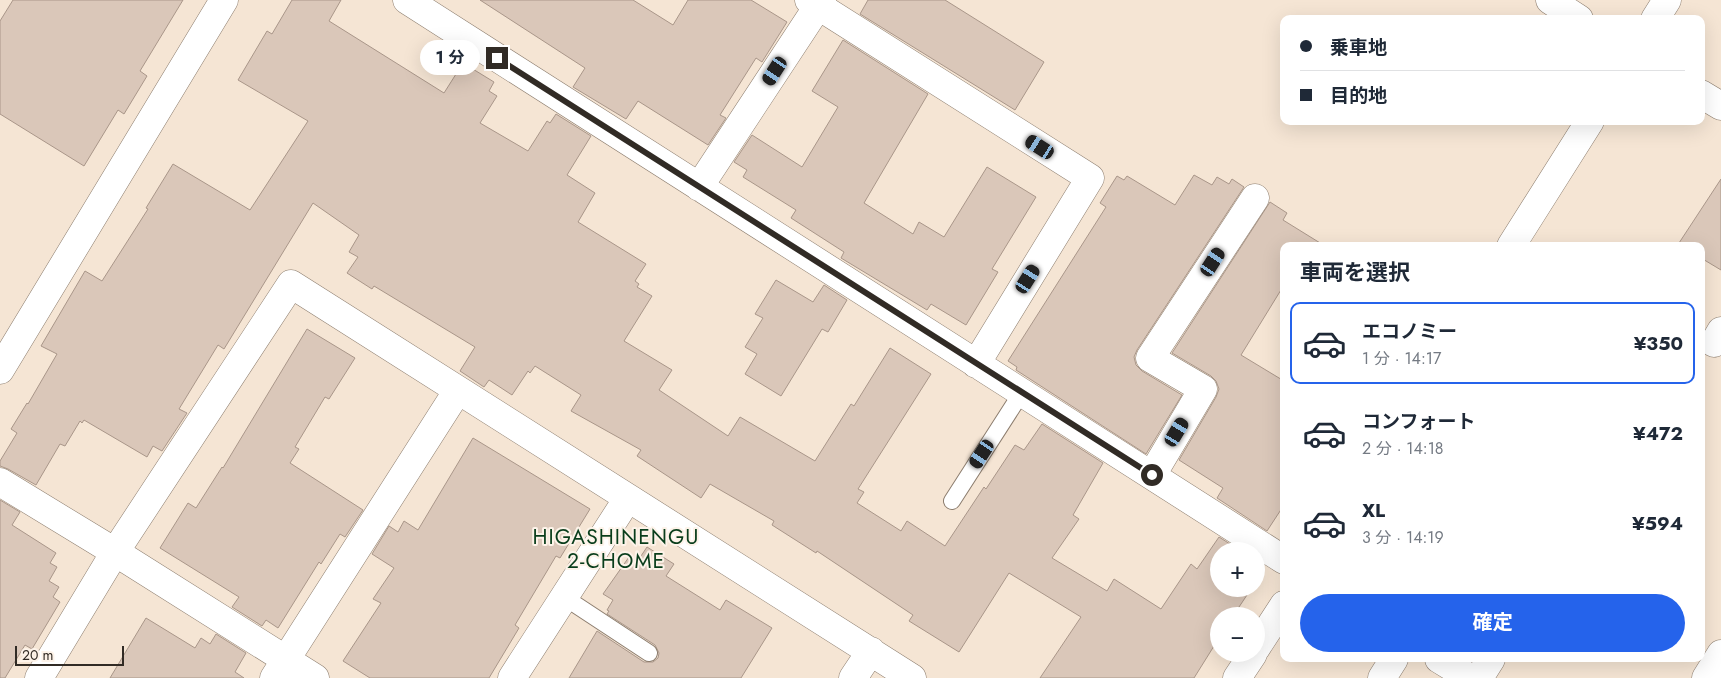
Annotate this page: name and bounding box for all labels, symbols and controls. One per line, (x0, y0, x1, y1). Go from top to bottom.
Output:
text: 乗車地 (1330, 34, 1387, 61)
callout: 1 分 (420, 40, 480, 76)
text: 1 分 (436, 46, 464, 69)
route end (486, 47, 508, 69)
car (760, 54, 789, 88)
text: 目的地 (1330, 82, 1387, 109)
car (1023, 133, 1056, 161)
car (1198, 245, 1227, 279)
text: 車両を選択 (1300, 256, 1410, 288)
car (1013, 262, 1042, 296)
text: エコノミー (1362, 318, 1457, 345)
icon: car (1302, 321, 1347, 366)
text: ¥350 (1634, 330, 1683, 357)
text: 1 分 · 14:17 (1362, 347, 1441, 370)
text: コンフォート (1362, 408, 1475, 435)
icon: car (1302, 411, 1347, 456)
car (1162, 415, 1191, 449)
text: ¥472 (1633, 420, 1683, 447)
car (967, 437, 996, 471)
text: 2 分 · 14:18 (1362, 437, 1444, 460)
route start (1141, 464, 1163, 486)
text: XL (1362, 497, 1385, 524)
icon: car (1302, 501, 1347, 546)
text: ¥594 (1632, 510, 1683, 537)
district label: HIGASHINENGU 2-CHOME (533, 522, 699, 576)
text: 3 分 · 14:19 (1362, 526, 1444, 549)
map controls (1210, 542, 1265, 662)
button: + (1210, 542, 1265, 597)
button: 確定 (1300, 594, 1685, 652)
button: − (1210, 607, 1265, 662)
scale bar (15, 643, 124, 666)
text: 20 m (22, 645, 54, 665)

